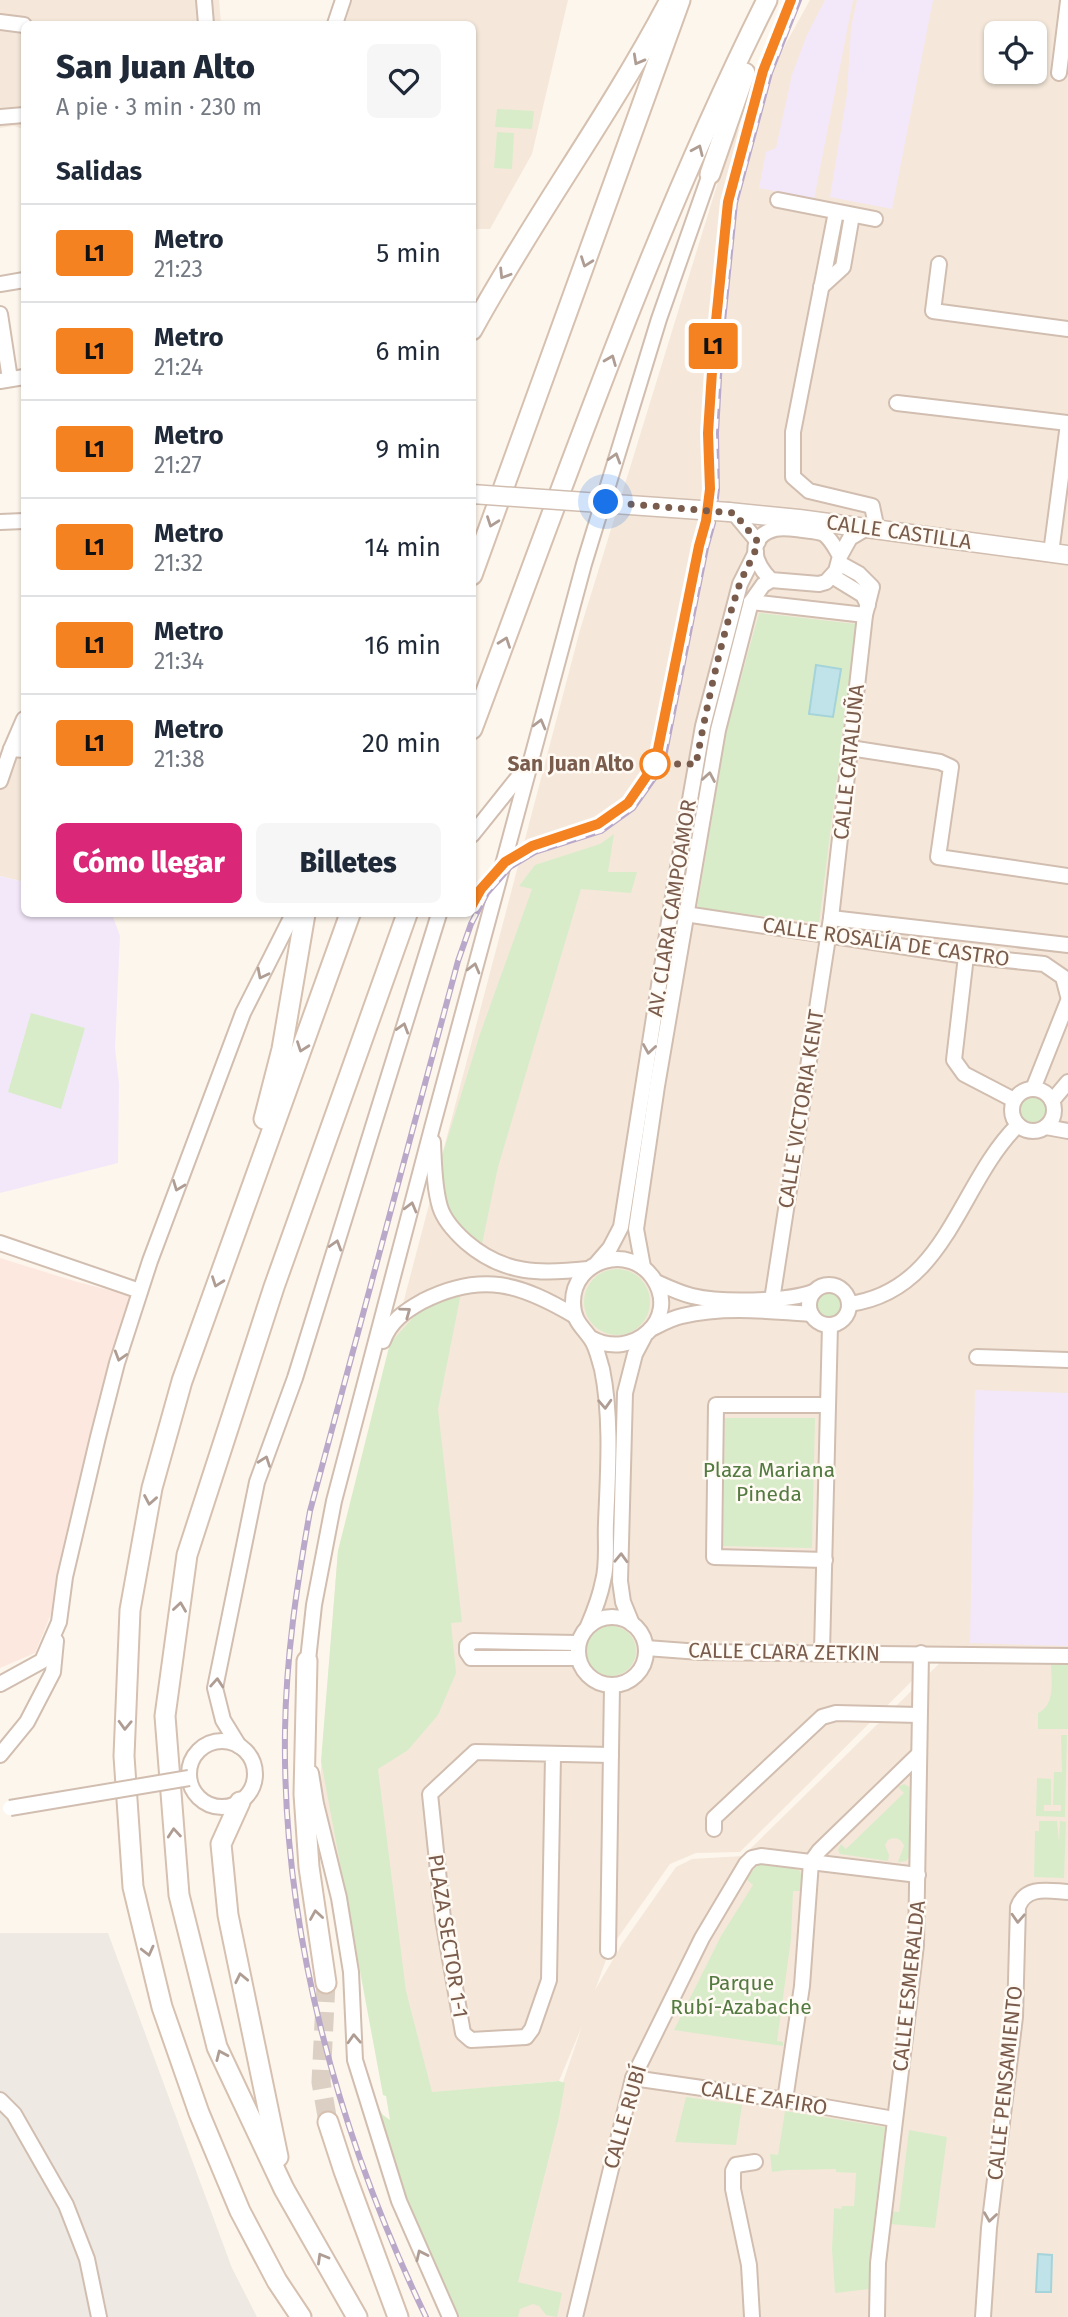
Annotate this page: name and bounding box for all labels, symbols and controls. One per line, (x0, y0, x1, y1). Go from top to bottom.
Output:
map controls (984, 21, 1047, 84)
button: locate (984, 21, 1047, 84)
button: heart (367, 44, 441, 118)
text: San Juan Alto (56, 47, 255, 87)
one-way arrow (633, 53, 646, 65)
text: A pie · 3 min · 230 m (56, 93, 262, 121)
one-way arrow (690, 145, 704, 157)
text: Salidas (56, 156, 142, 187)
text: Metro (154, 224, 224, 255)
text: 5 min (376, 238, 441, 269)
text: L1 (84, 239, 105, 267)
text: 21:23 (154, 255, 203, 283)
one-way arrow (580, 256, 594, 268)
one-way arrow (500, 266, 513, 279)
text: Metro (154, 322, 224, 353)
line badge: L1 (682, 323, 744, 369)
text: L1 (703, 332, 723, 360)
text: 6 min (375, 336, 441, 367)
text: L1 (84, 337, 105, 365)
text: 21:24 (154, 353, 203, 381)
one-way arrow (602, 355, 616, 367)
text: Metro (154, 420, 224, 451)
text: 9 min (376, 434, 441, 465)
text: L1 (84, 435, 105, 463)
text: 21:27 (154, 451, 202, 479)
one-way arrow (607, 453, 622, 465)
your location (588, 484, 623, 519)
street label: CALLE CASTILLA (825, 509, 973, 555)
one-way arrow (486, 516, 500, 528)
text: Metro (154, 518, 224, 549)
text: 14 min (364, 532, 441, 563)
text: L1 (84, 533, 105, 561)
text: 21:32 (154, 549, 203, 577)
text: Metro (154, 616, 224, 647)
text: 16 min (364, 630, 441, 661)
text: L1 (84, 631, 105, 659)
one-way arrow (497, 636, 511, 648)
text: 21:34 (154, 647, 204, 675)
street label: CALLE CATALUÑA (828, 683, 870, 841)
text: Metro (154, 714, 224, 745)
one-way arrow (532, 719, 546, 731)
text: 20 min (362, 728, 441, 759)
text: L1 (84, 729, 105, 757)
text: 21:38 (154, 745, 205, 773)
marker: San Juan Alto (640, 749, 670, 779)
place label: San Juan Alto (507, 751, 634, 777)
one-way arrow (701, 771, 716, 783)
street label: AV. CLARA CAMPOAMOR (642, 797, 702, 1018)
button: Cómo llegar (56, 823, 242, 903)
button: Billetes (256, 823, 441, 903)
street label: CALLE ROSALÍA DE CASTRO (761, 912, 1011, 972)
one-way arrow (466, 962, 481, 974)
one-way arrow (257, 967, 271, 979)
street label: CALLE VICTORIA KENT (772, 1008, 830, 1210)
one-way arrow (395, 1022, 410, 1034)
one-way arrow (296, 1040, 310, 1052)
one-way arrow (642, 1043, 657, 1055)
one-way arrow (173, 1179, 187, 1191)
one-way arrow (403, 1201, 417, 1213)
one-way arrow (328, 1239, 342, 1252)
one-way arrow (211, 1276, 225, 1288)
one-way arrow (398, 1308, 411, 1320)
one-way arrow (113, 1349, 128, 1361)
one-way arrow (598, 1399, 613, 1410)
one-way arrow (257, 1456, 271, 1468)
park label: Plaza Mariana Pineda (703, 1457, 835, 1507)
one-way arrow (143, 1494, 158, 1506)
one-way arrow (613, 1552, 628, 1563)
one-way arrow (172, 1601, 187, 1613)
street label: CALLE CLARA ZETKIN (688, 1637, 880, 1667)
one-way arrow (209, 1677, 224, 1688)
one-way arrow (118, 1720, 133, 1731)
one-way arrow (167, 1827, 182, 1838)
street label: PLAZA SECTOR 1-1 (422, 1852, 474, 2020)
street label: CALLE ESMERALDA (887, 1899, 931, 2073)
one-way arrow (309, 1909, 324, 1921)
one-way arrow (1011, 1912, 1026, 1923)
one-way arrow (140, 1945, 154, 1957)
park label: Parque Rubí-Azabache (670, 1970, 812, 2020)
one-way arrow (234, 1972, 249, 1984)
street label: CALLE PENSAMIENTO (982, 1984, 1028, 2182)
one-way arrow (347, 2033, 362, 2044)
one-way arrow (215, 2049, 229, 2062)
street label: CALLE RUBÍ (598, 2062, 652, 2172)
street label: CALLE ZAFIRO (699, 2075, 829, 2121)
one-way arrow (983, 2211, 998, 2223)
one-way arrow (415, 2250, 429, 2262)
one-way arrow (317, 2253, 330, 2266)

